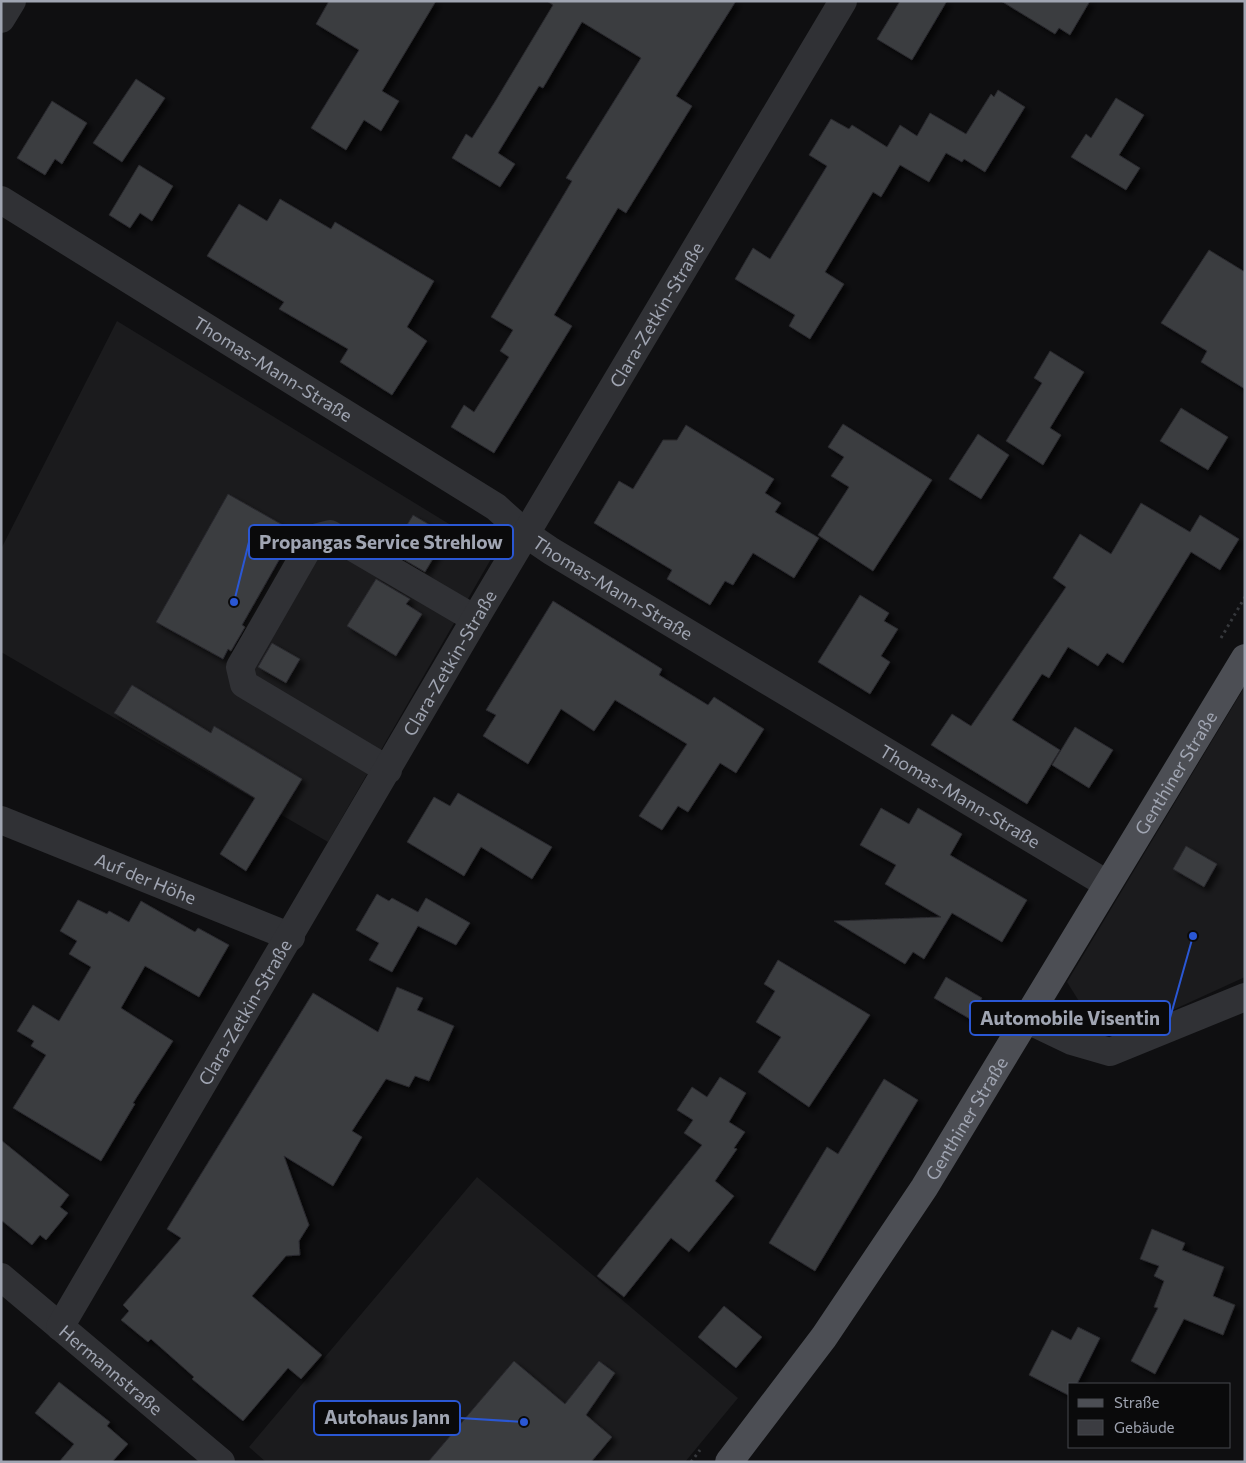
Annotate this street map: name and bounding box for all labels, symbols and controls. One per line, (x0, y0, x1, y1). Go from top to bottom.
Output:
street label: Clara-Zetkin-Straße (605, 238, 708, 391)
street label: Thomas-Mann-Straße (189, 311, 356, 426)
callout: Propangas Service Strehlow (249, 525, 513, 559)
text: Propangas Service Strehlow (259, 530, 503, 553)
street label: Thomas-Mann-Straße (529, 531, 697, 644)
street label: Clara-Zetkin-Straße (398, 586, 501, 740)
street label: Genthiner Straße (1130, 707, 1221, 838)
street label: Thomas-Mann-Straße (876, 740, 1044, 852)
street label: Auf der Höhe (92, 848, 200, 909)
street label: Clara-Zetkin-Straße (193, 935, 296, 1089)
callout: Automobile Visentin (970, 1001, 1170, 1035)
text: Automobile Visentin (980, 1006, 1160, 1029)
street label: Genthiner Straße (920, 1052, 1012, 1184)
street label: Hermannstraße (55, 1320, 167, 1419)
legend (1068, 1383, 1231, 1448)
text: Straße (1114, 1393, 1160, 1411)
callout: Autohaus Jann (314, 1401, 460, 1435)
text: Autohaus Jann (324, 1405, 450, 1428)
text: Gebäude (1114, 1418, 1175, 1436)

